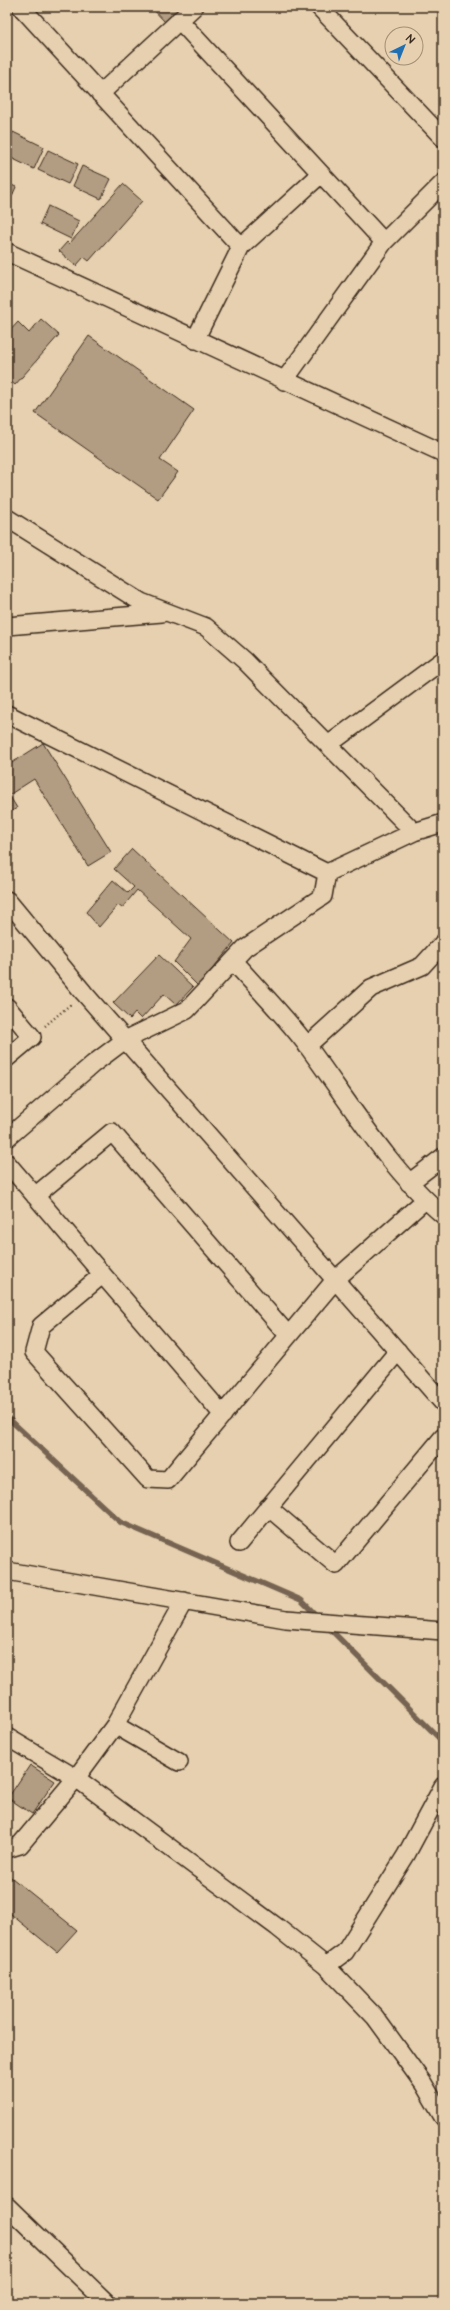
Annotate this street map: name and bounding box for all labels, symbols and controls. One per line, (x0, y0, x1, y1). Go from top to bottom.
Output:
north arrow (384, 26, 424, 66)
text: N (403, 31, 418, 47)

